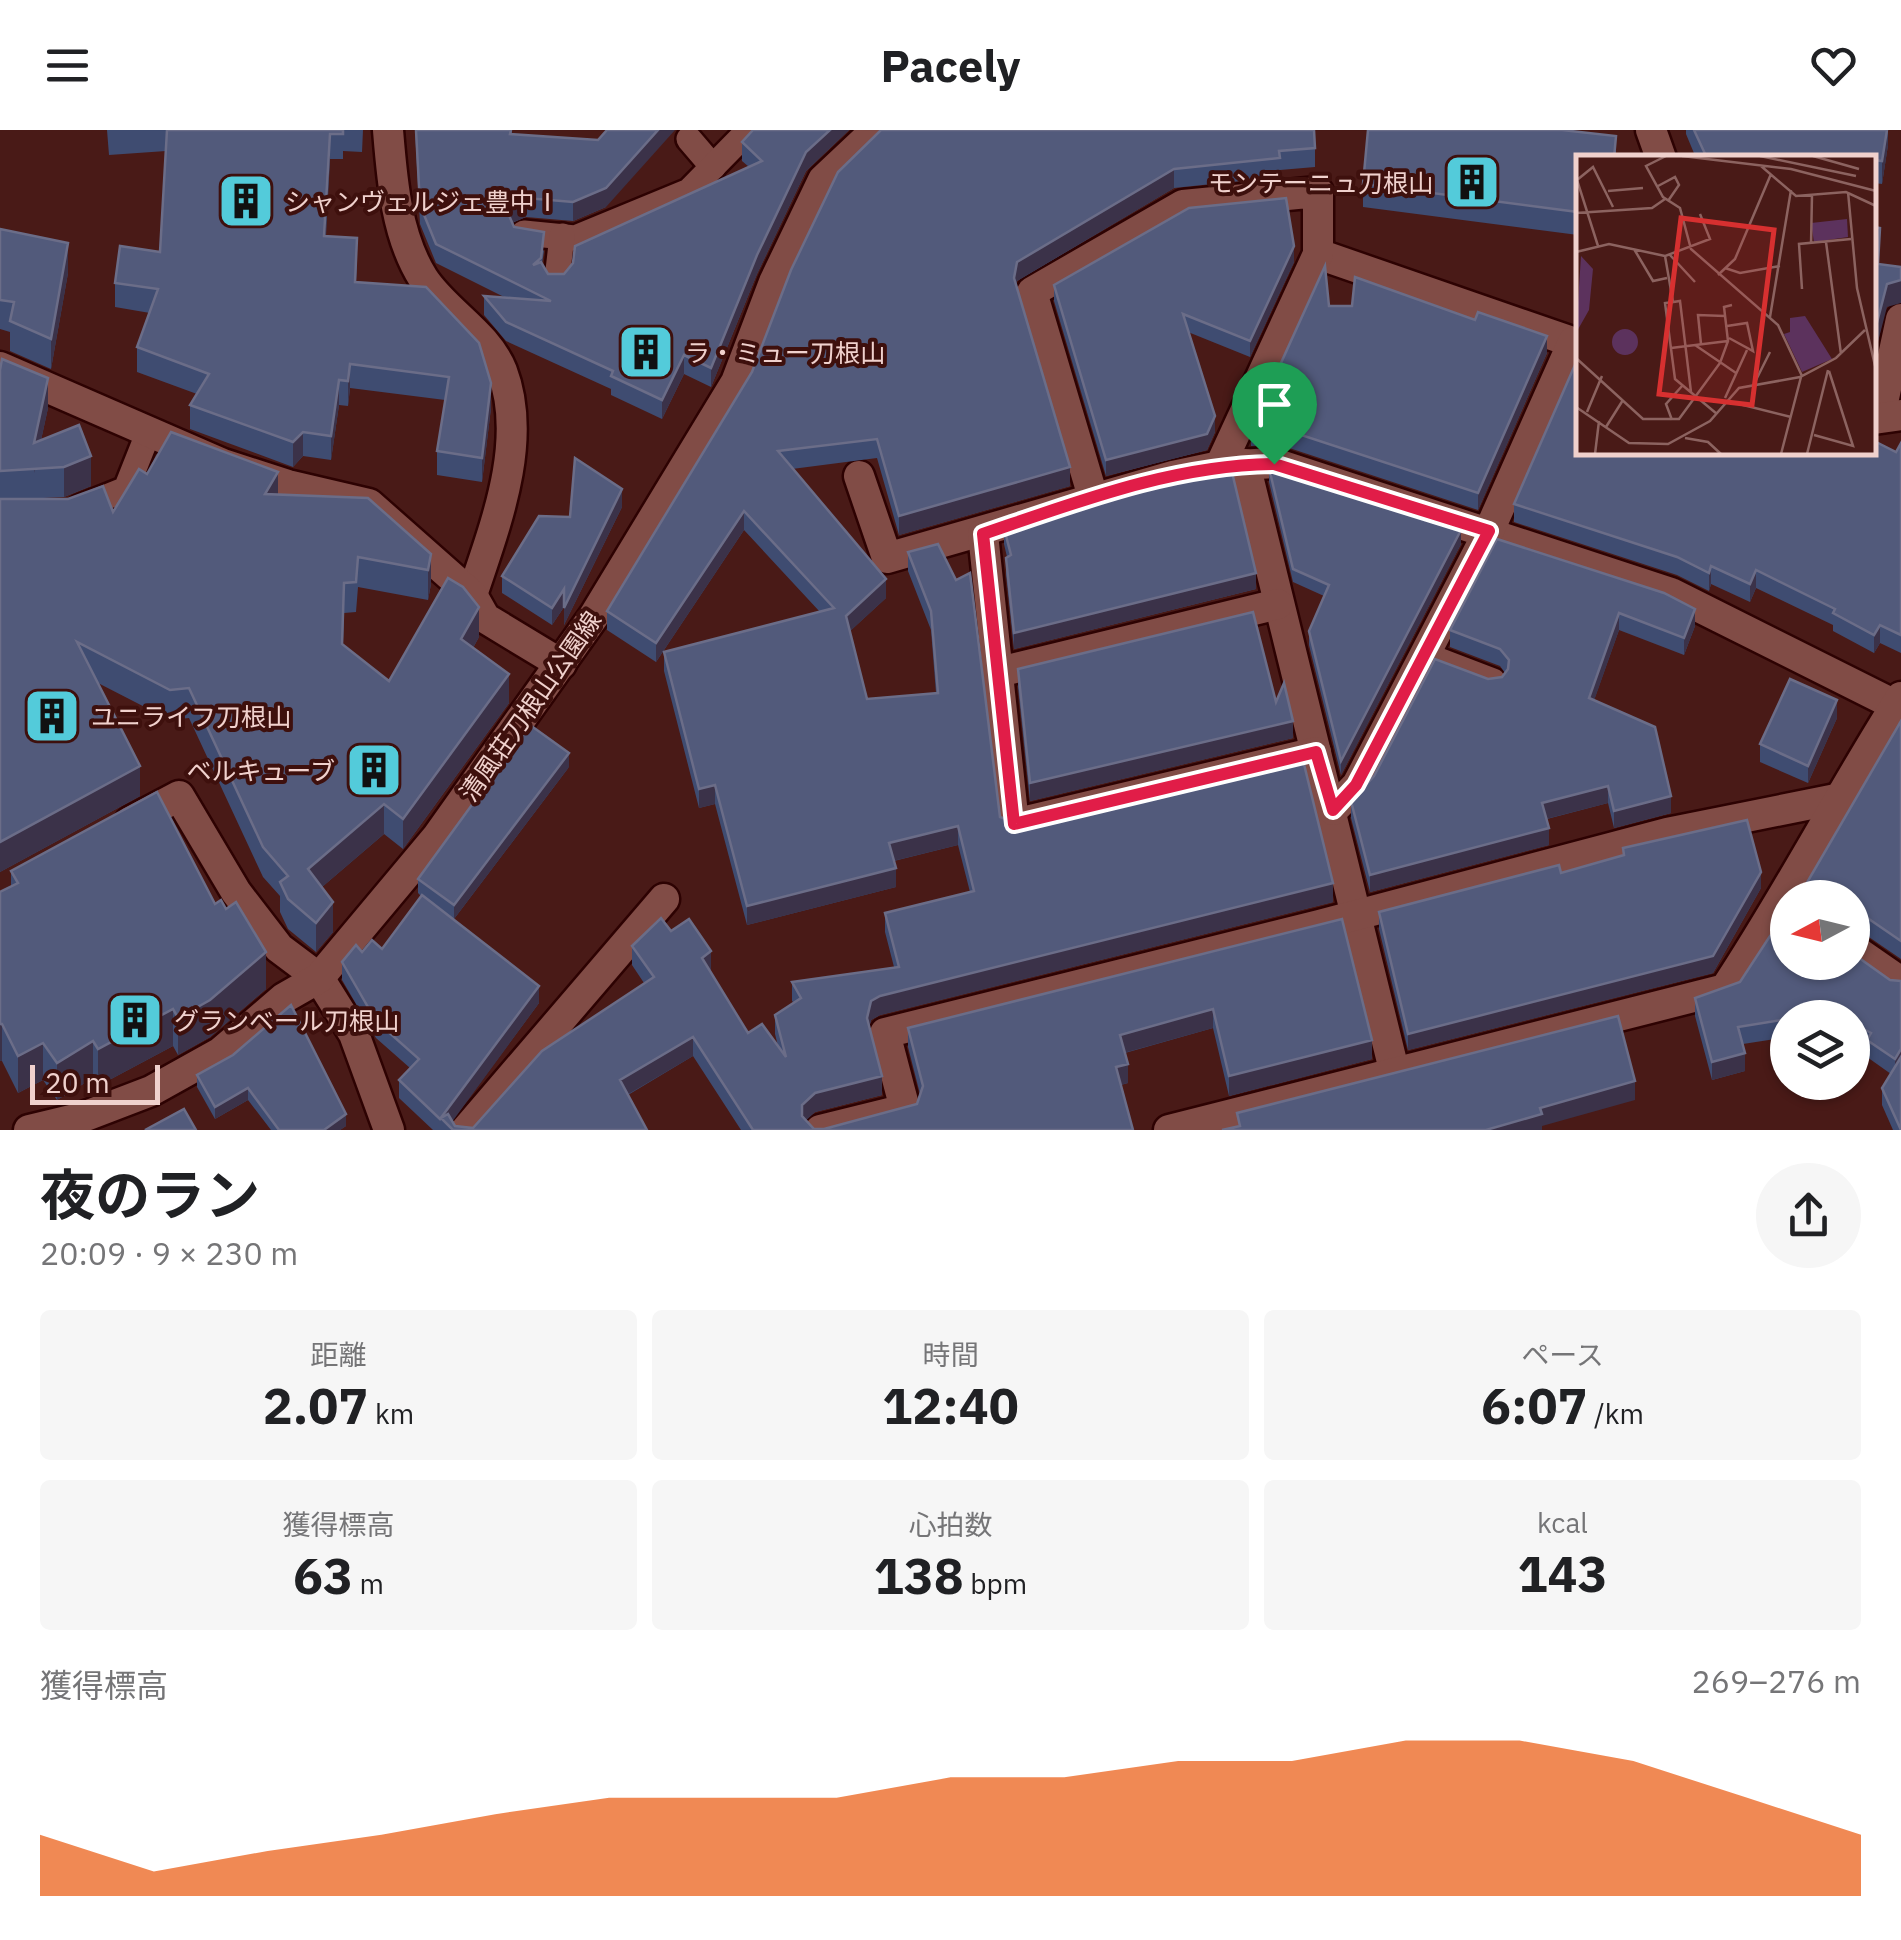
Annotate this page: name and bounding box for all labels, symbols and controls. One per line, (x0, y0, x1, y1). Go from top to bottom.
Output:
text: Pacely (880, 36, 1021, 94)
icon: menu (40, 38, 95, 93)
icon: heart (1806, 38, 1861, 93)
building icon: モンテーニュ刀根山 (1442, 152, 1502, 212)
inset map (1576, 155, 1876, 455)
place label: モンテーニュ刀根山 (1208, 166, 1433, 199)
building icon: シャンヴェルジェ豊中Ⅰ (216, 171, 276, 231)
place label: シャンヴェルジェ豊中Ⅰ (285, 185, 560, 218)
building icon: ラ・ミュー刀根山 (616, 322, 676, 382)
place label: ラ・ミュー刀根山 (685, 336, 885, 369)
pin (1232, 362, 1317, 465)
icon: arrive (1247, 377, 1302, 432)
street label: 清風荘刀根山公園線 (452, 604, 608, 808)
building icon: ユニライフ刀根山 (22, 686, 82, 746)
place label: ユニライフ刀根山 (91, 700, 291, 733)
building icon: ベルキューブ (344, 740, 404, 800)
place label: ベルキューブ (186, 754, 335, 787)
north arrow (1770, 880, 1870, 980)
map controls (1770, 880, 1870, 1100)
building icon: グランベール刀根山 (105, 990, 165, 1050)
button: layers (1770, 1000, 1870, 1100)
place label: グランベール刀根山 (174, 1004, 399, 1037)
scale bar (30, 1060, 160, 1104)
text: 20 m (45, 1064, 110, 1101)
text: 夜のラン (40, 1159, 260, 1230)
button: share (1756, 1163, 1861, 1268)
text: 20:09 · 9 × 230 m (40, 1232, 298, 1274)
text: 距離 (310, 1336, 367, 1373)
text: 時間 (922, 1336, 979, 1373)
text: ペース (1521, 1336, 1604, 1373)
text: 2.07 (263, 1373, 368, 1438)
text: 12:40 (882, 1373, 1019, 1438)
text: 6:07 (1481, 1373, 1587, 1438)
text: km (368, 1395, 414, 1432)
text: /km (1587, 1395, 1644, 1432)
text: kcal (1537, 1504, 1588, 1541)
text: 獲得標高 (282, 1506, 395, 1543)
text: 心拍数 (908, 1506, 993, 1543)
text: 143 (1518, 1541, 1608, 1606)
text: 63 (293, 1543, 353, 1608)
text: 138 (874, 1543, 964, 1608)
text: m (353, 1565, 384, 1602)
text: bpm (964, 1565, 1027, 1602)
text: 269–276 m (1691, 1660, 1861, 1702)
text: 獲得標高 (40, 1664, 168, 1706)

